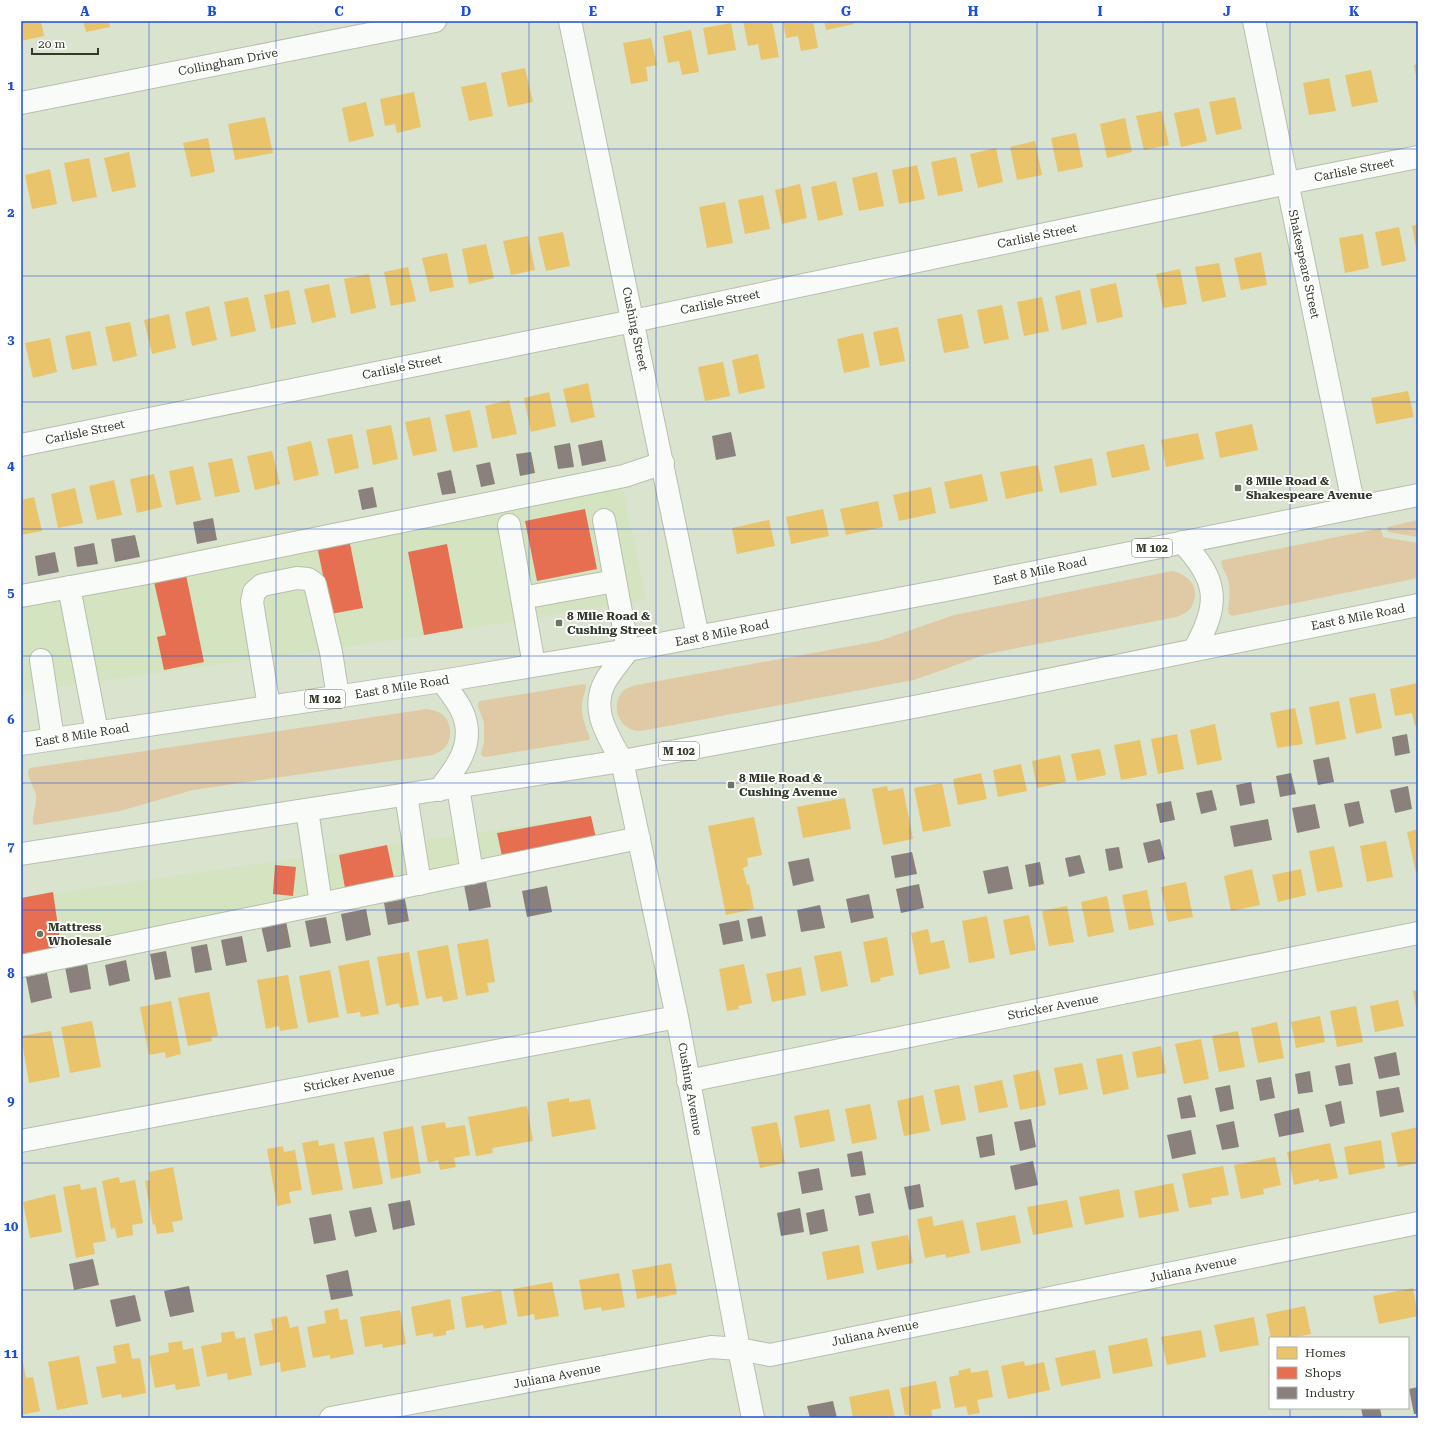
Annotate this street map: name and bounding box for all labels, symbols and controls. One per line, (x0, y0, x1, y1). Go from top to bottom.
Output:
text: A (80, 4, 90, 19)
text: B (207, 4, 217, 19)
text: C (334, 4, 344, 19)
text: D (461, 4, 471, 19)
text: E (589, 4, 597, 19)
text: F (716, 4, 724, 19)
text: G (841, 4, 851, 19)
text: H (968, 4, 979, 19)
text: I (1097, 4, 1103, 19)
text: J (1223, 4, 1231, 19)
text: K (1349, 4, 1360, 19)
scale bar (32, 30, 98, 56)
text: 20 m (38, 37, 65, 51)
street label: Collingham Drive (177, 45, 280, 79)
text: 1 (7, 78, 15, 93)
street label: Carlisle Street (1313, 155, 1396, 185)
text: 2 (7, 205, 15, 220)
street label: Shakespeare Street (1286, 208, 1322, 320)
street label: Carlisle Street (996, 221, 1079, 251)
street label: Cushing Street (619, 286, 651, 373)
street label: Carlisle Street (679, 287, 762, 317)
text: 3 (7, 332, 15, 347)
street label: Carlisle Street (361, 352, 444, 382)
street label: Carlisle Street (44, 417, 127, 447)
text: 4 (7, 458, 15, 473)
place label: 8 Mile Road & Shakespeare Avenue (1246, 474, 1372, 502)
marker: 8 Mile Road & Shakespeare Avenue (1233, 483, 1243, 493)
road number: M 102 (1132, 539, 1172, 557)
street label: East 8 Mile Road (992, 554, 1088, 588)
text: 5 (7, 585, 15, 600)
street label: East 8 Mile Road (1310, 601, 1406, 633)
place label: 8 Mile Road & Cushing Street (567, 609, 657, 637)
street label: East 8 Mile Road (674, 617, 770, 649)
marker: 8 Mile Road & Cushing Street (554, 618, 564, 628)
street label: East 8 Mile Road (354, 673, 450, 701)
road number: M 102 (305, 690, 345, 708)
text: 6 (7, 712, 15, 727)
street label: East 8 Mile Road (34, 721, 130, 749)
road number: M 102 (659, 742, 699, 760)
place label: 8 Mile Road & Cushing Avenue (739, 771, 837, 799)
marker: 8 Mile Road & Cushing Avenue (726, 780, 736, 790)
text: 7 (7, 839, 15, 854)
place label: Mattress Wholesale (48, 920, 112, 948)
marker: Mattress Wholesale (35, 929, 45, 939)
text: 8 (7, 966, 15, 981)
street label: Stricker Avenue (1006, 991, 1100, 1023)
street label: Cushing Avenue (675, 1041, 705, 1137)
street label: Stricker Avenue (302, 1063, 396, 1095)
text: 9 (7, 1093, 15, 1108)
text: 10 (4, 1219, 18, 1234)
street label: Juliana Avenue (1148, 1253, 1238, 1285)
street label: Juliana Avenue (830, 1317, 920, 1349)
legend (1269, 1337, 1409, 1409)
text: 11 (4, 1346, 18, 1361)
text: Homes (1305, 1346, 1346, 1360)
street label: Juliana Avenue (512, 1361, 602, 1391)
text: Shops (1305, 1366, 1341, 1380)
text: Industry (1305, 1386, 1356, 1400)

